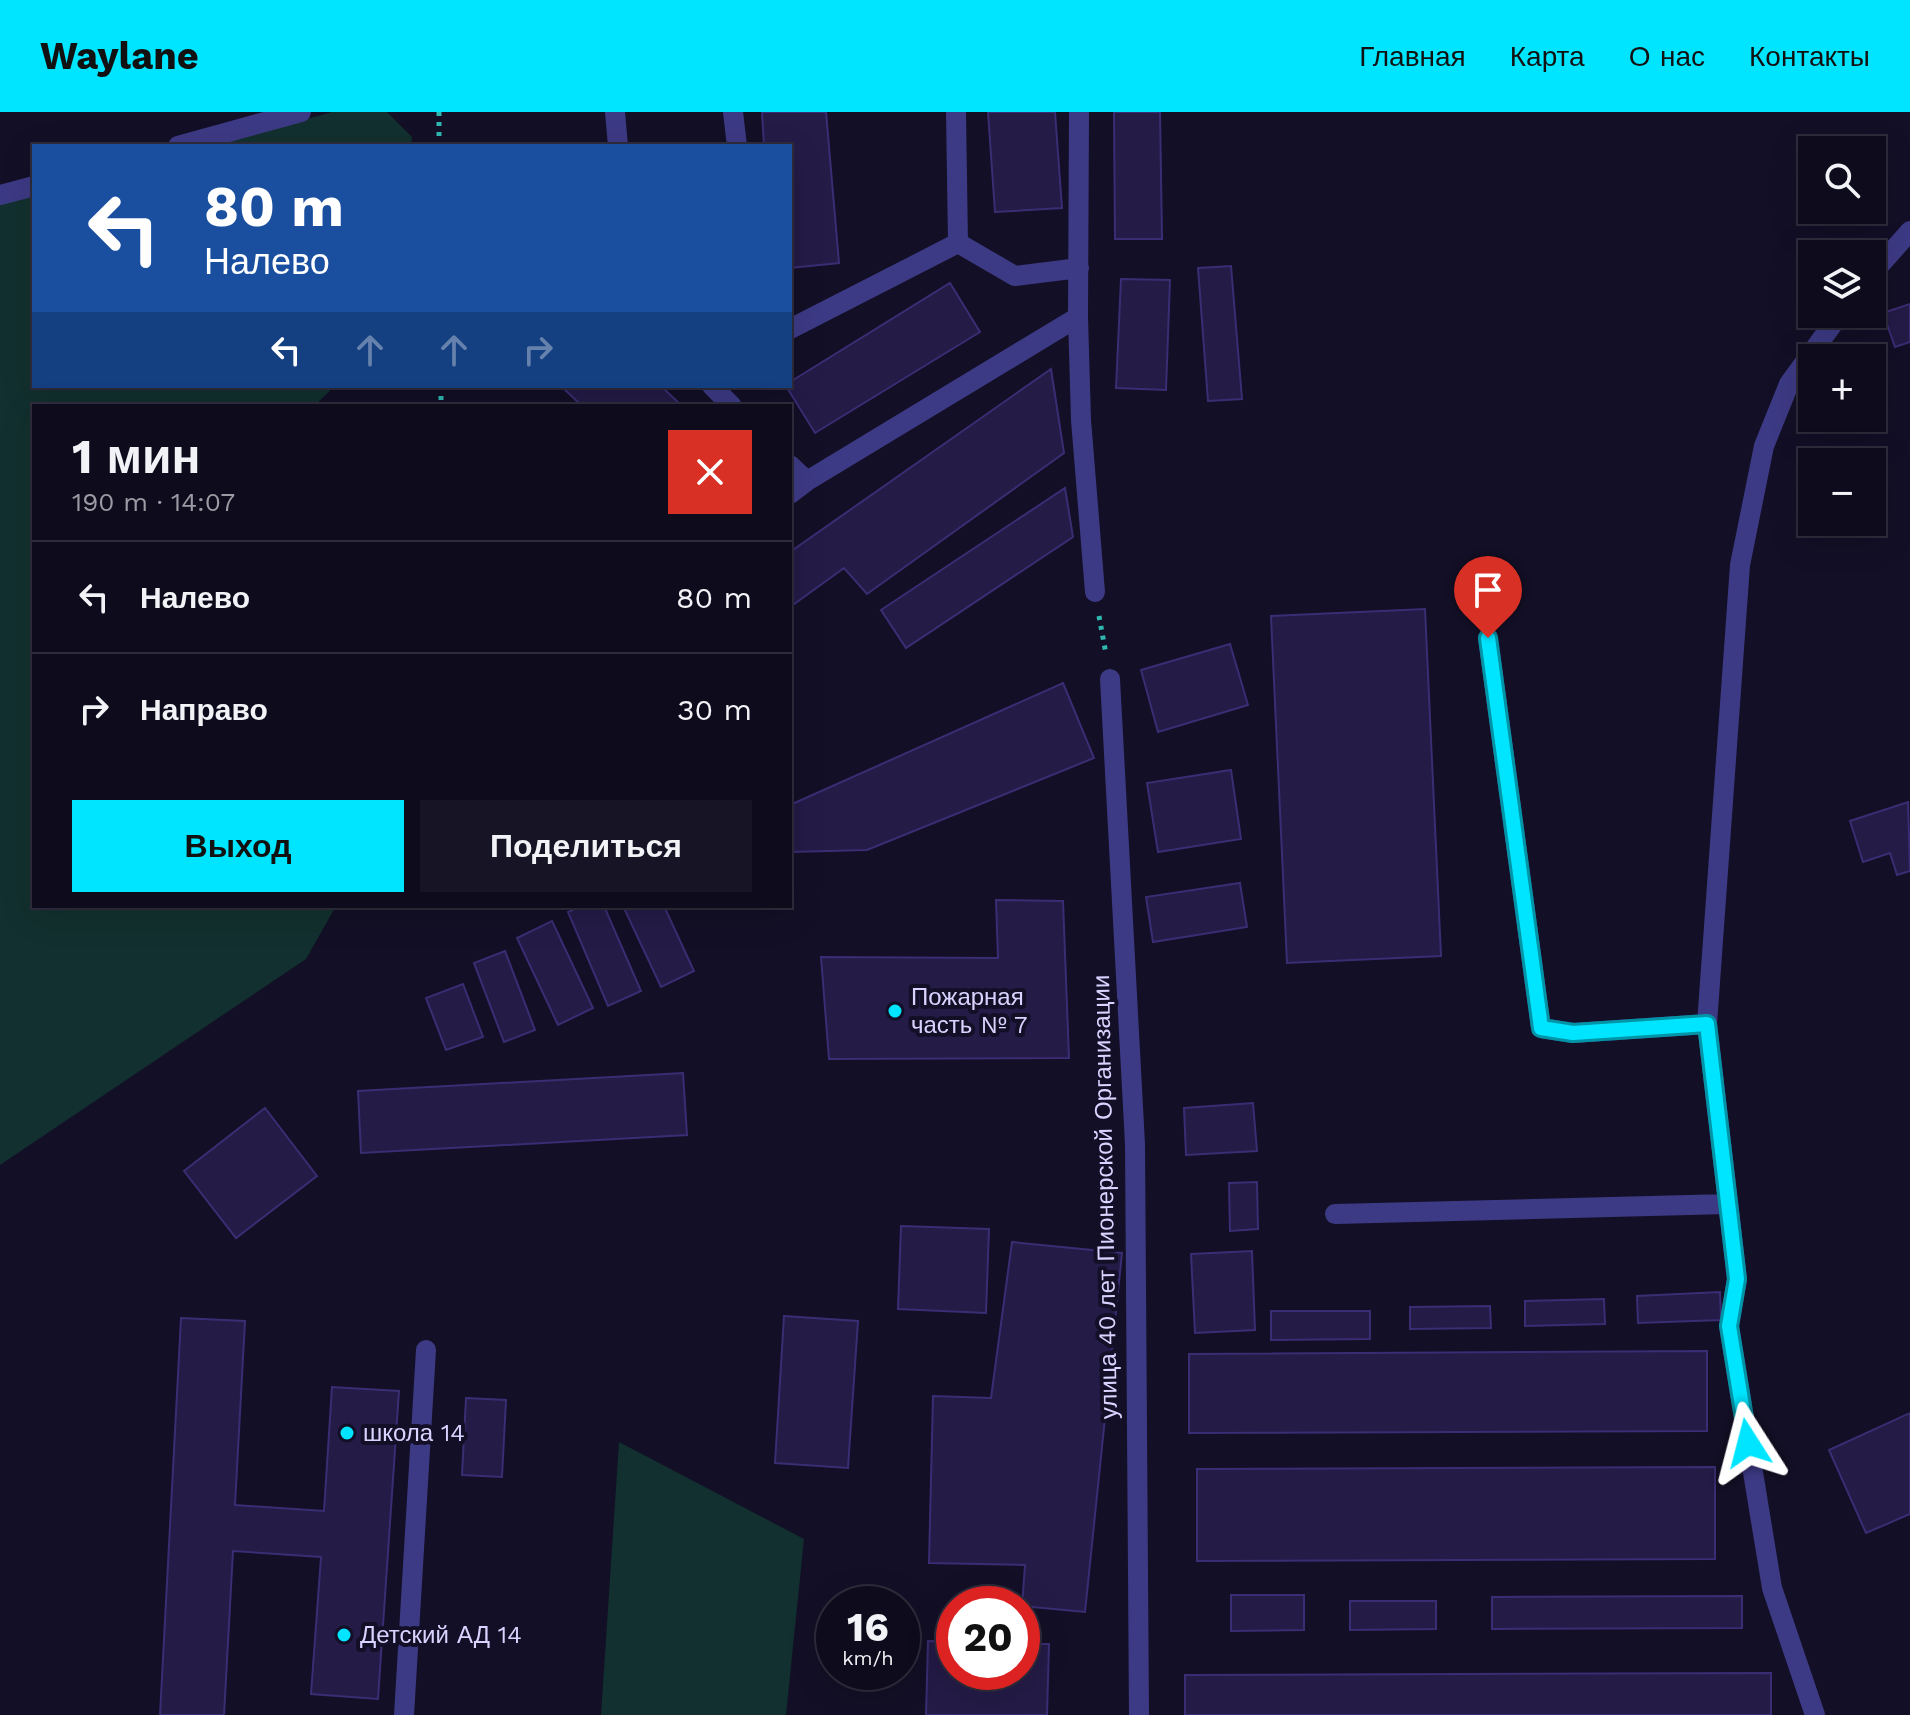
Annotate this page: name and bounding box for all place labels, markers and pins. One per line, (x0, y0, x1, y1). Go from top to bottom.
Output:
pin (1454, 556, 1522, 638)
place label: Пожарная часть № 7 (911, 983, 1027, 1039)
marker: Пожарная часть № 7 (886, 1002, 904, 1020)
place label: школа 14 (363, 1419, 465, 1447)
marker: школа 14 (338, 1424, 356, 1442)
place label: Детский АД 14 (360, 1621, 522, 1649)
marker: Детский АД 14 (335, 1626, 353, 1644)

